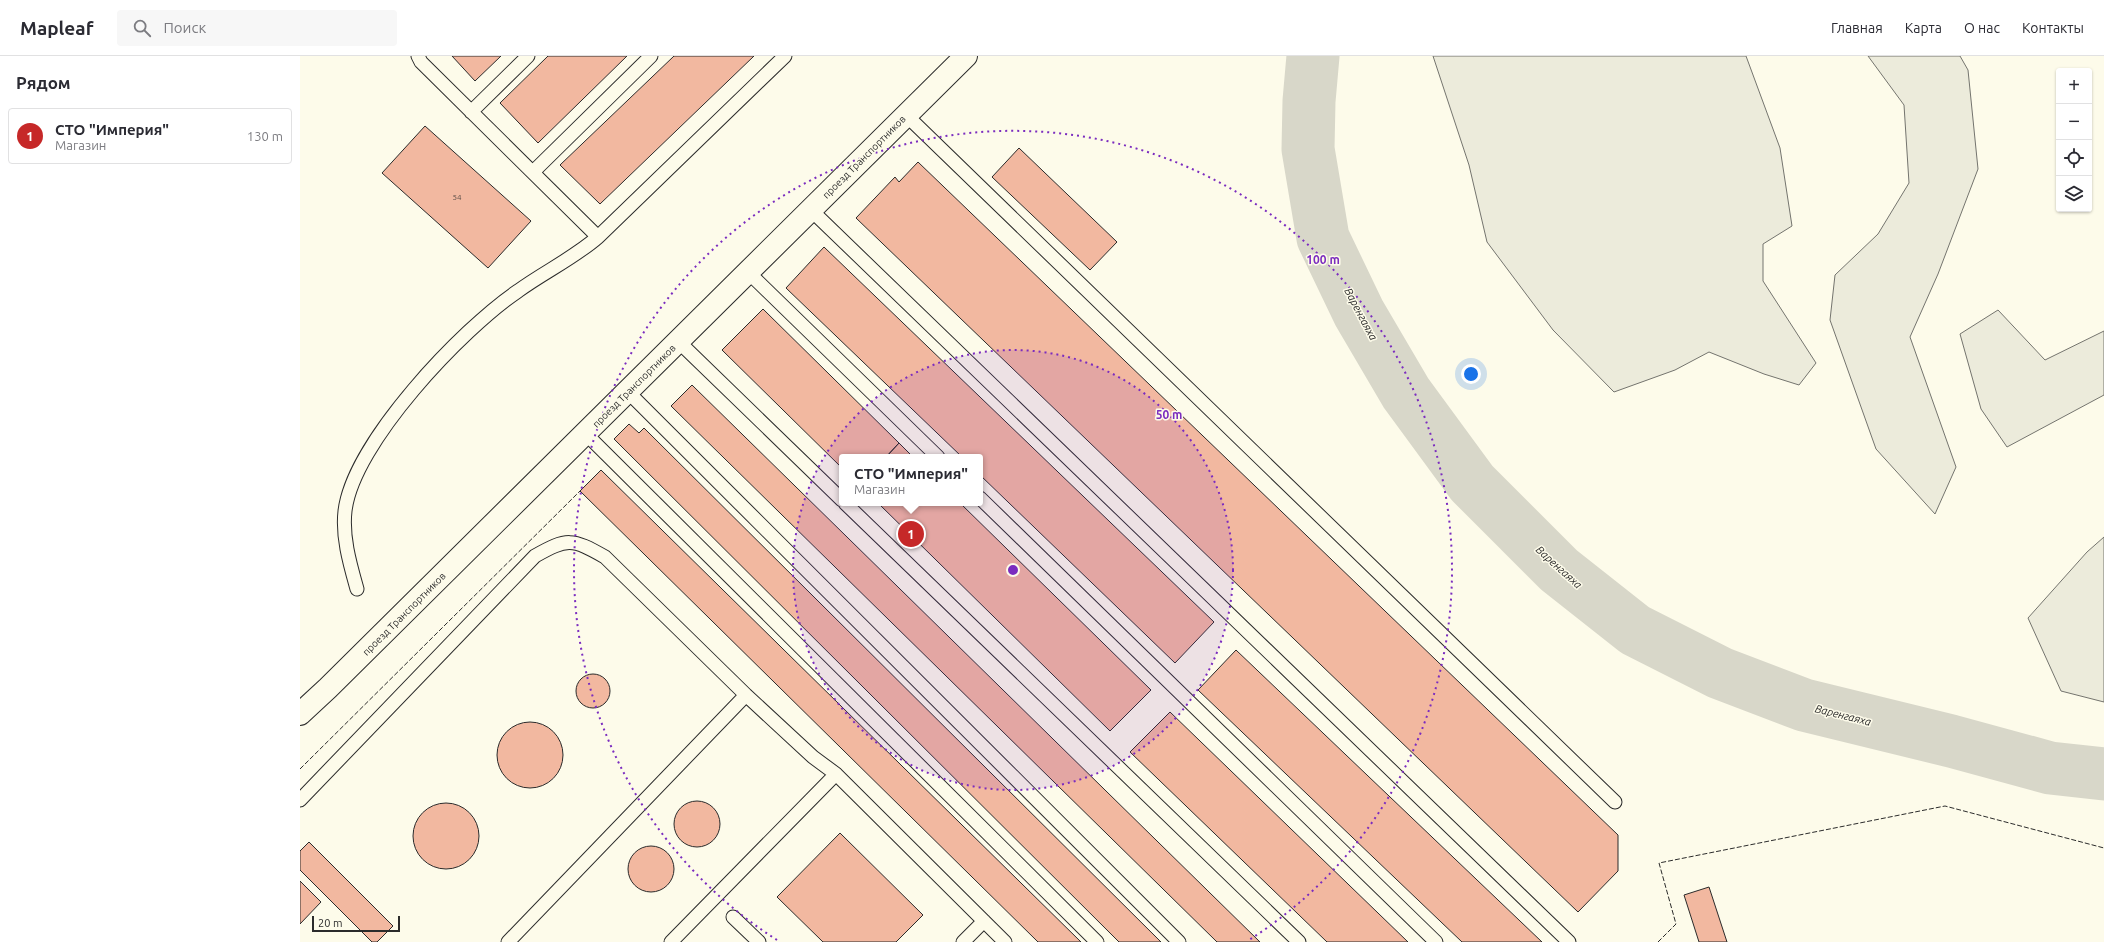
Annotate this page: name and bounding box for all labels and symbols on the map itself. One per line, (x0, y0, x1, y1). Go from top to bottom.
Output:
street label: проезд Транспортников (820, 113, 908, 201)
house number: 54 (452, 193, 462, 202)
text: 100 m (1306, 253, 1340, 266)
water label: Варенгаяха (1342, 286, 1380, 342)
street label: проезд Транспортников (590, 342, 678, 430)
your location (1461, 364, 1481, 384)
text: 50 m (1156, 408, 1182, 421)
pin: 1 (898, 519, 924, 549)
water label: Варенгаяха (1534, 543, 1584, 591)
centre of rings (1006, 563, 1020, 577)
street label: проезд Транспортников (360, 570, 448, 658)
water label: Варенгаяха (1814, 702, 1872, 728)
scale bar (312, 914, 400, 933)

